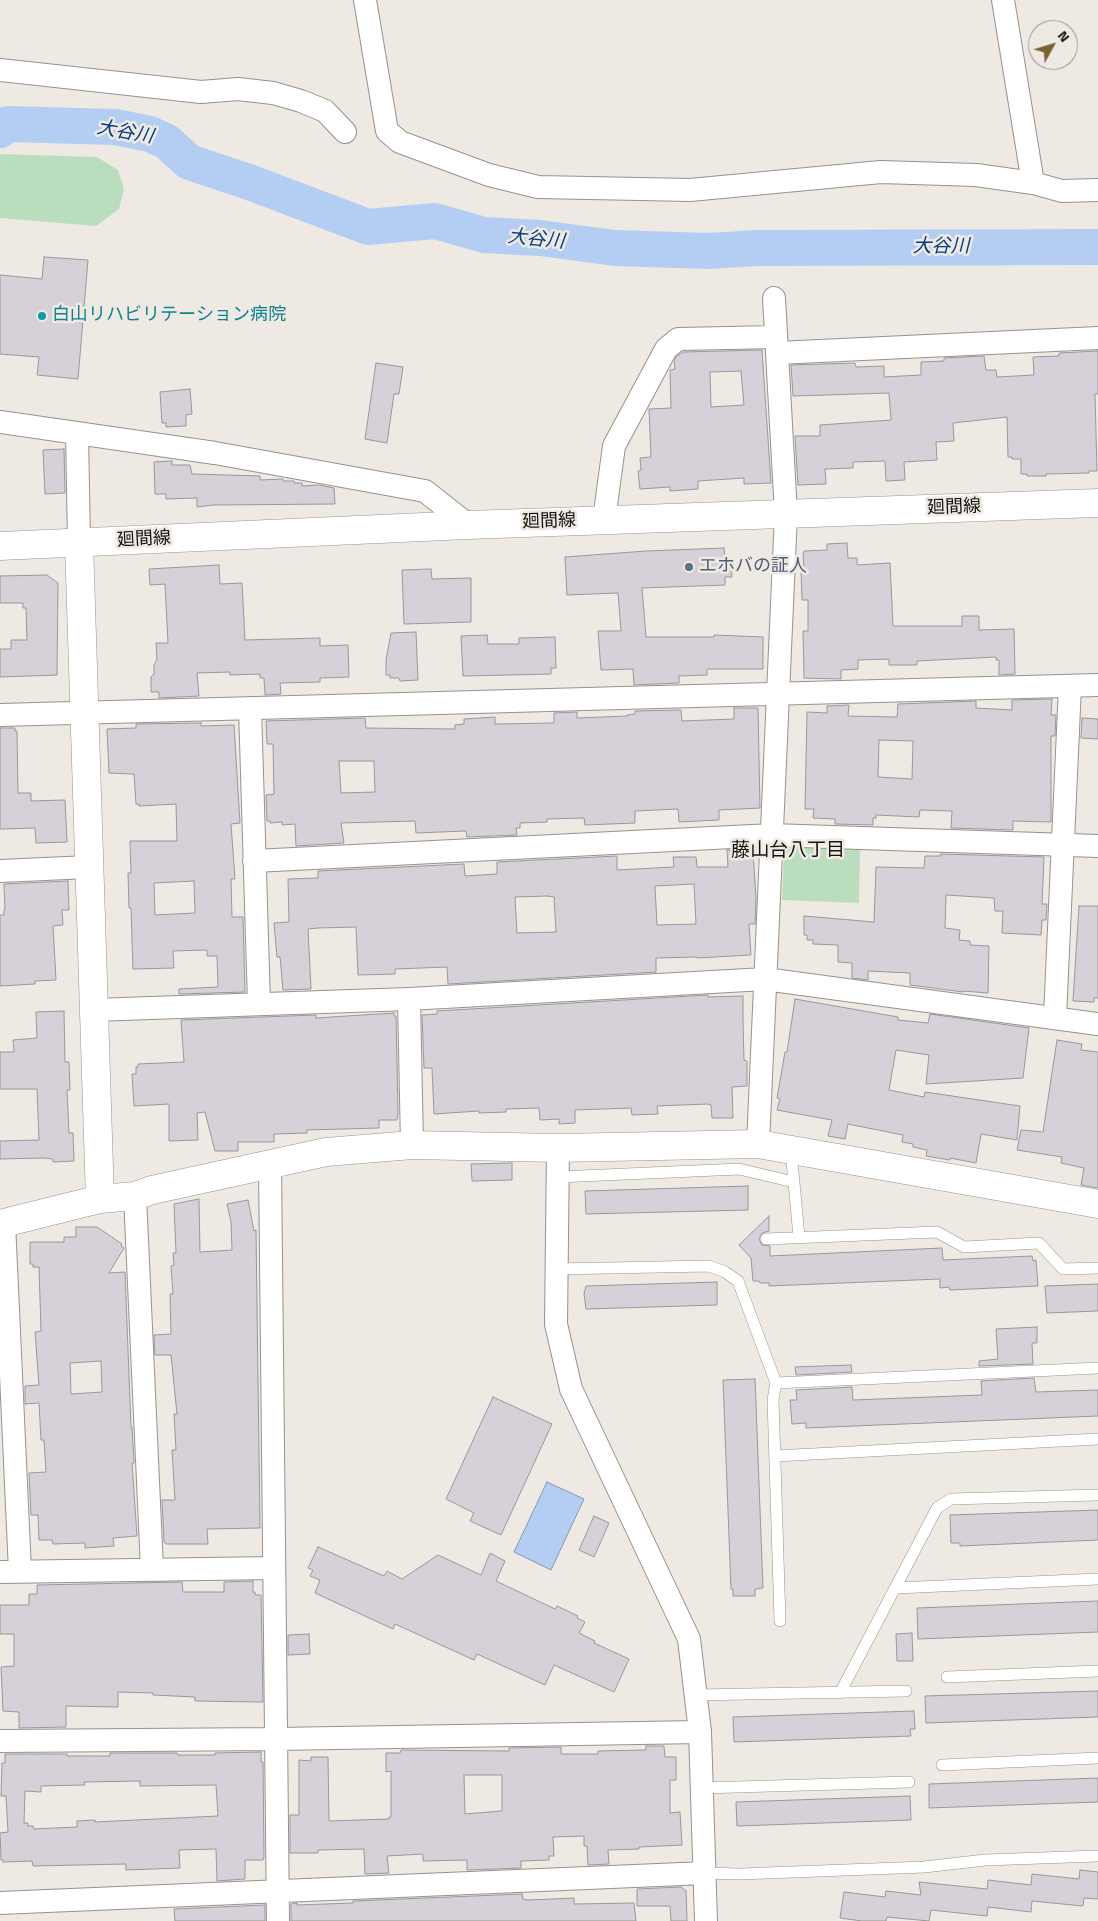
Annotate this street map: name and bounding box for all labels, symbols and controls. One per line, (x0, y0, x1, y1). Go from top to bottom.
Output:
north arrow (1028, 20, 1078, 70)
text: N (1053, 25, 1075, 46)
water label: 大谷川 (95, 117, 155, 149)
water label: 大谷川 (506, 226, 566, 254)
water label: 大谷川 (913, 236, 969, 258)
place label: 白山リハビリテーション病院 (52, 305, 286, 327)
marker: 白山リハビリテーション病院 (36, 310, 48, 322)
street label: 廻間線 (927, 496, 981, 520)
street label: 廻間線 (522, 510, 576, 534)
street label: 廻間線 (116, 528, 172, 552)
place label: エホバの証人 (699, 556, 807, 578)
marker: エホバの証人 (683, 561, 695, 573)
district label: 藤山台八丁目 (731, 840, 845, 862)

